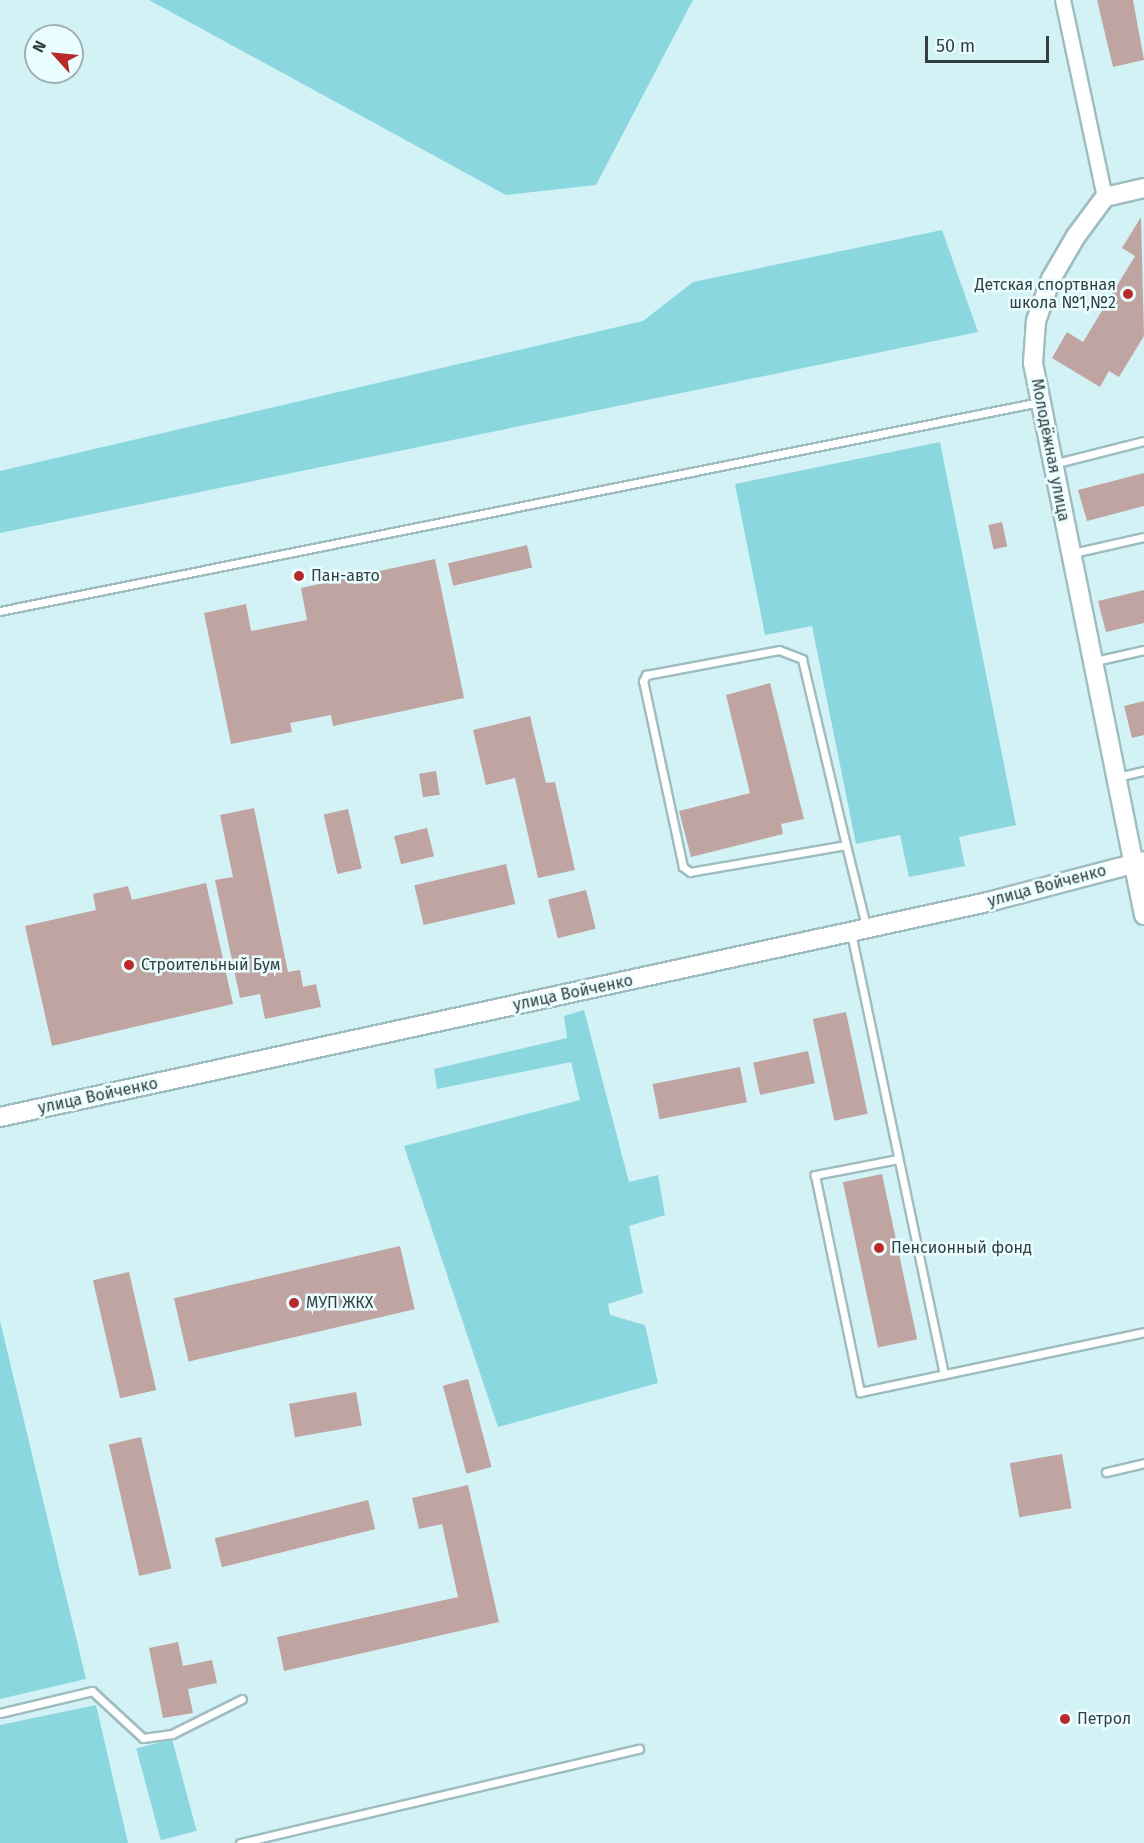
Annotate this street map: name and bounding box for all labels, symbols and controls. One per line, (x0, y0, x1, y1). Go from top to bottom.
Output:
north arrow (24, 24, 84, 84)
scale bar (928, 24, 1052, 62)
text: 50 m (936, 35, 975, 57)
text: N (28, 37, 50, 56)
place label: Детская спортвная школа №1,№2 (975, 275, 1116, 313)
marker: Детская спортвная школа №1,№2 (1121, 287, 1135, 301)
street label: Молодёжная улица (1027, 377, 1073, 523)
place label: Пан-авто (311, 566, 380, 586)
marker: Пан-авто (292, 569, 306, 583)
street label: улица Войченко (986, 861, 1108, 911)
place label: Строительный Бум (141, 955, 280, 975)
marker: Строительный Бум (122, 958, 136, 972)
street label: улица Войченко (511, 971, 635, 1015)
street label: улица Войченко (36, 1074, 160, 1118)
place label: Пенсионный фонд (891, 1238, 1032, 1258)
marker: Пенсионный фонд (872, 1241, 886, 1255)
place label: МУП ЖКХ (306, 1293, 373, 1313)
marker: МУП ЖКХ (287, 1296, 301, 1310)
place label: Петрол (1077, 1709, 1131, 1729)
marker: Петрол (1058, 1712, 1072, 1726)

